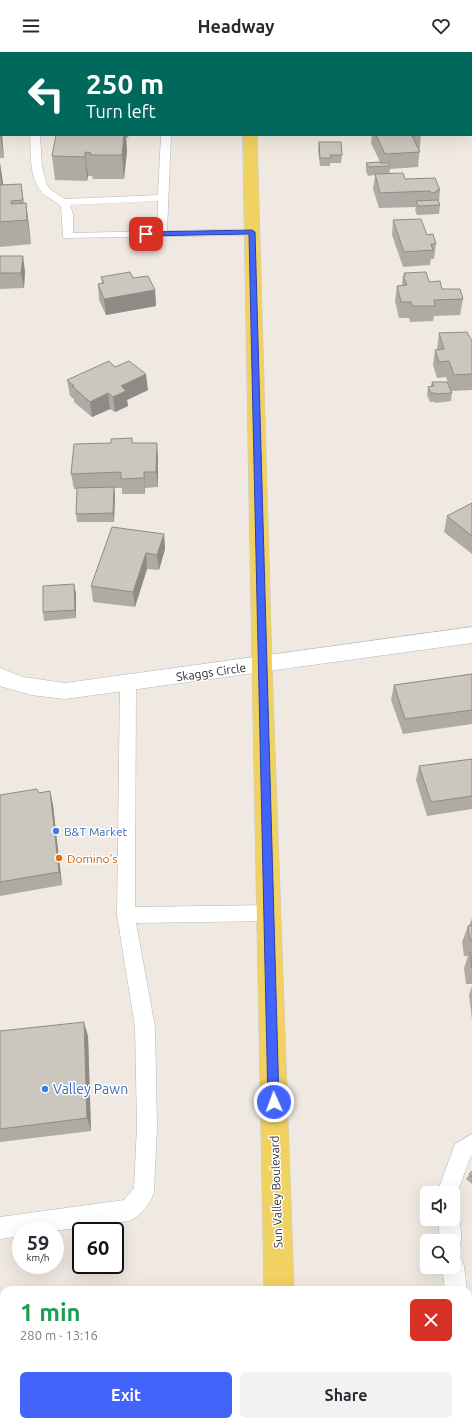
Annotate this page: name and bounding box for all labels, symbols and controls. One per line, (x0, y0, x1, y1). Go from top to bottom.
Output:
icon: menu (20, 15, 42, 37)
icon: heart (430, 15, 452, 37)
text: Headway (197, 16, 275, 36)
icon: left (20, 68, 72, 120)
text: 250 m (86, 68, 164, 99)
text: Turn left (86, 101, 156, 121)
pin (129, 217, 163, 251)
icon: arrive (135, 223, 157, 245)
street label: Skaggs Circle (175, 661, 247, 683)
place label: B&T Market (64, 825, 128, 838)
marker: B&T Market (51, 826, 61, 836)
place label: Domino's (67, 852, 117, 865)
marker: Domino's (54, 853, 64, 863)
place label: Valley Pawn (53, 1081, 128, 1097)
position arrow (253, 1081, 295, 1123)
marker: Valley Pawn (40, 1084, 50, 1094)
street label: Sun Valley Boulevard (268, 1136, 284, 1248)
map controls (420, 1186, 460, 1274)
button: sound (420, 1186, 460, 1226)
speed limit sign: 60 (72, 1222, 124, 1274)
text: 59 (27, 1231, 49, 1254)
button: search (420, 1234, 460, 1274)
text: km/h (26, 1252, 50, 1263)
text: 1 min (20, 1299, 81, 1326)
button: close (410, 1299, 452, 1341)
text: 280 m · 13:16 (20, 1328, 98, 1342)
button: Exit (20, 1372, 232, 1418)
button: Share (240, 1372, 452, 1418)

